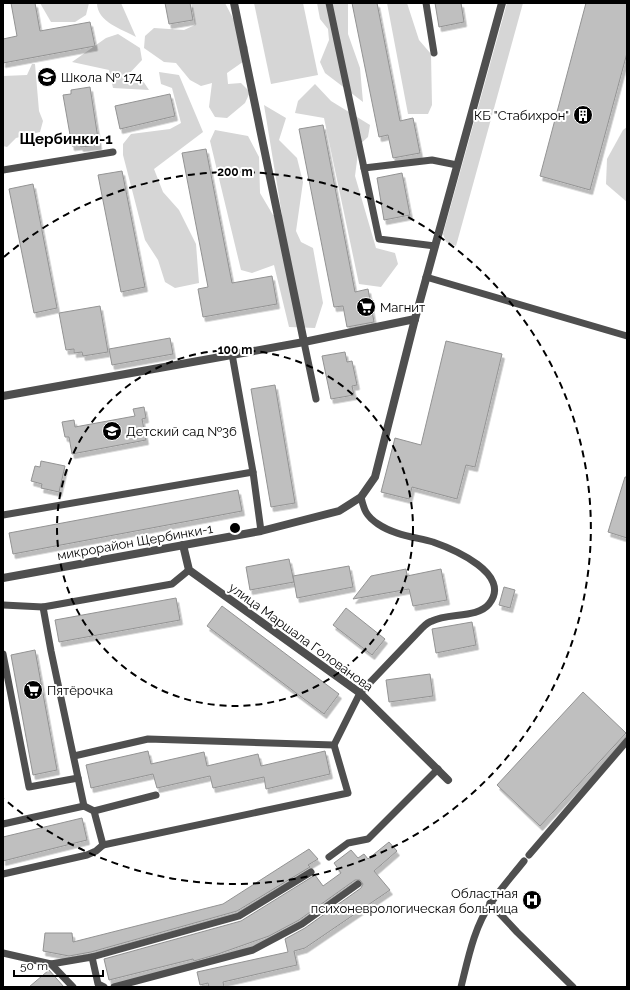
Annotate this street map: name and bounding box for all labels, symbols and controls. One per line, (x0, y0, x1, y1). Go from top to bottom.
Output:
school or university icon: Школа № 174 (36, 66, 58, 88)
place label: Школа № 174 (61, 70, 142, 85)
building icon: КБ "Стабихрон" (572, 104, 594, 126)
place label: КБ "Стабихрон" (474, 108, 569, 123)
district label: Щербинки-1 (19, 130, 113, 148)
text: 200 m (217, 165, 253, 179)
supermarket icon: Магнит (355, 296, 377, 318)
place label: Магнит (380, 300, 425, 315)
text: 100 m (218, 343, 252, 357)
school or university icon: Детский сад №36 (101, 420, 123, 442)
place label: Детский сад №36 (126, 424, 237, 439)
street label: микрорайон Щербинки-1 (56, 521, 215, 563)
centre of rings (228, 521, 242, 535)
street label: улица Маршала Голованова (226, 580, 376, 694)
supermarket icon: Пятёрочка (22, 679, 44, 701)
place label: Пятёрочка (47, 683, 113, 698)
place label: Областная психоневрологическая больница (311, 886, 518, 916)
hospital icon: Областная психоневрологическая больница (521, 889, 543, 911)
scale bar (14, 952, 103, 978)
text: 50 m (20, 959, 48, 973)

